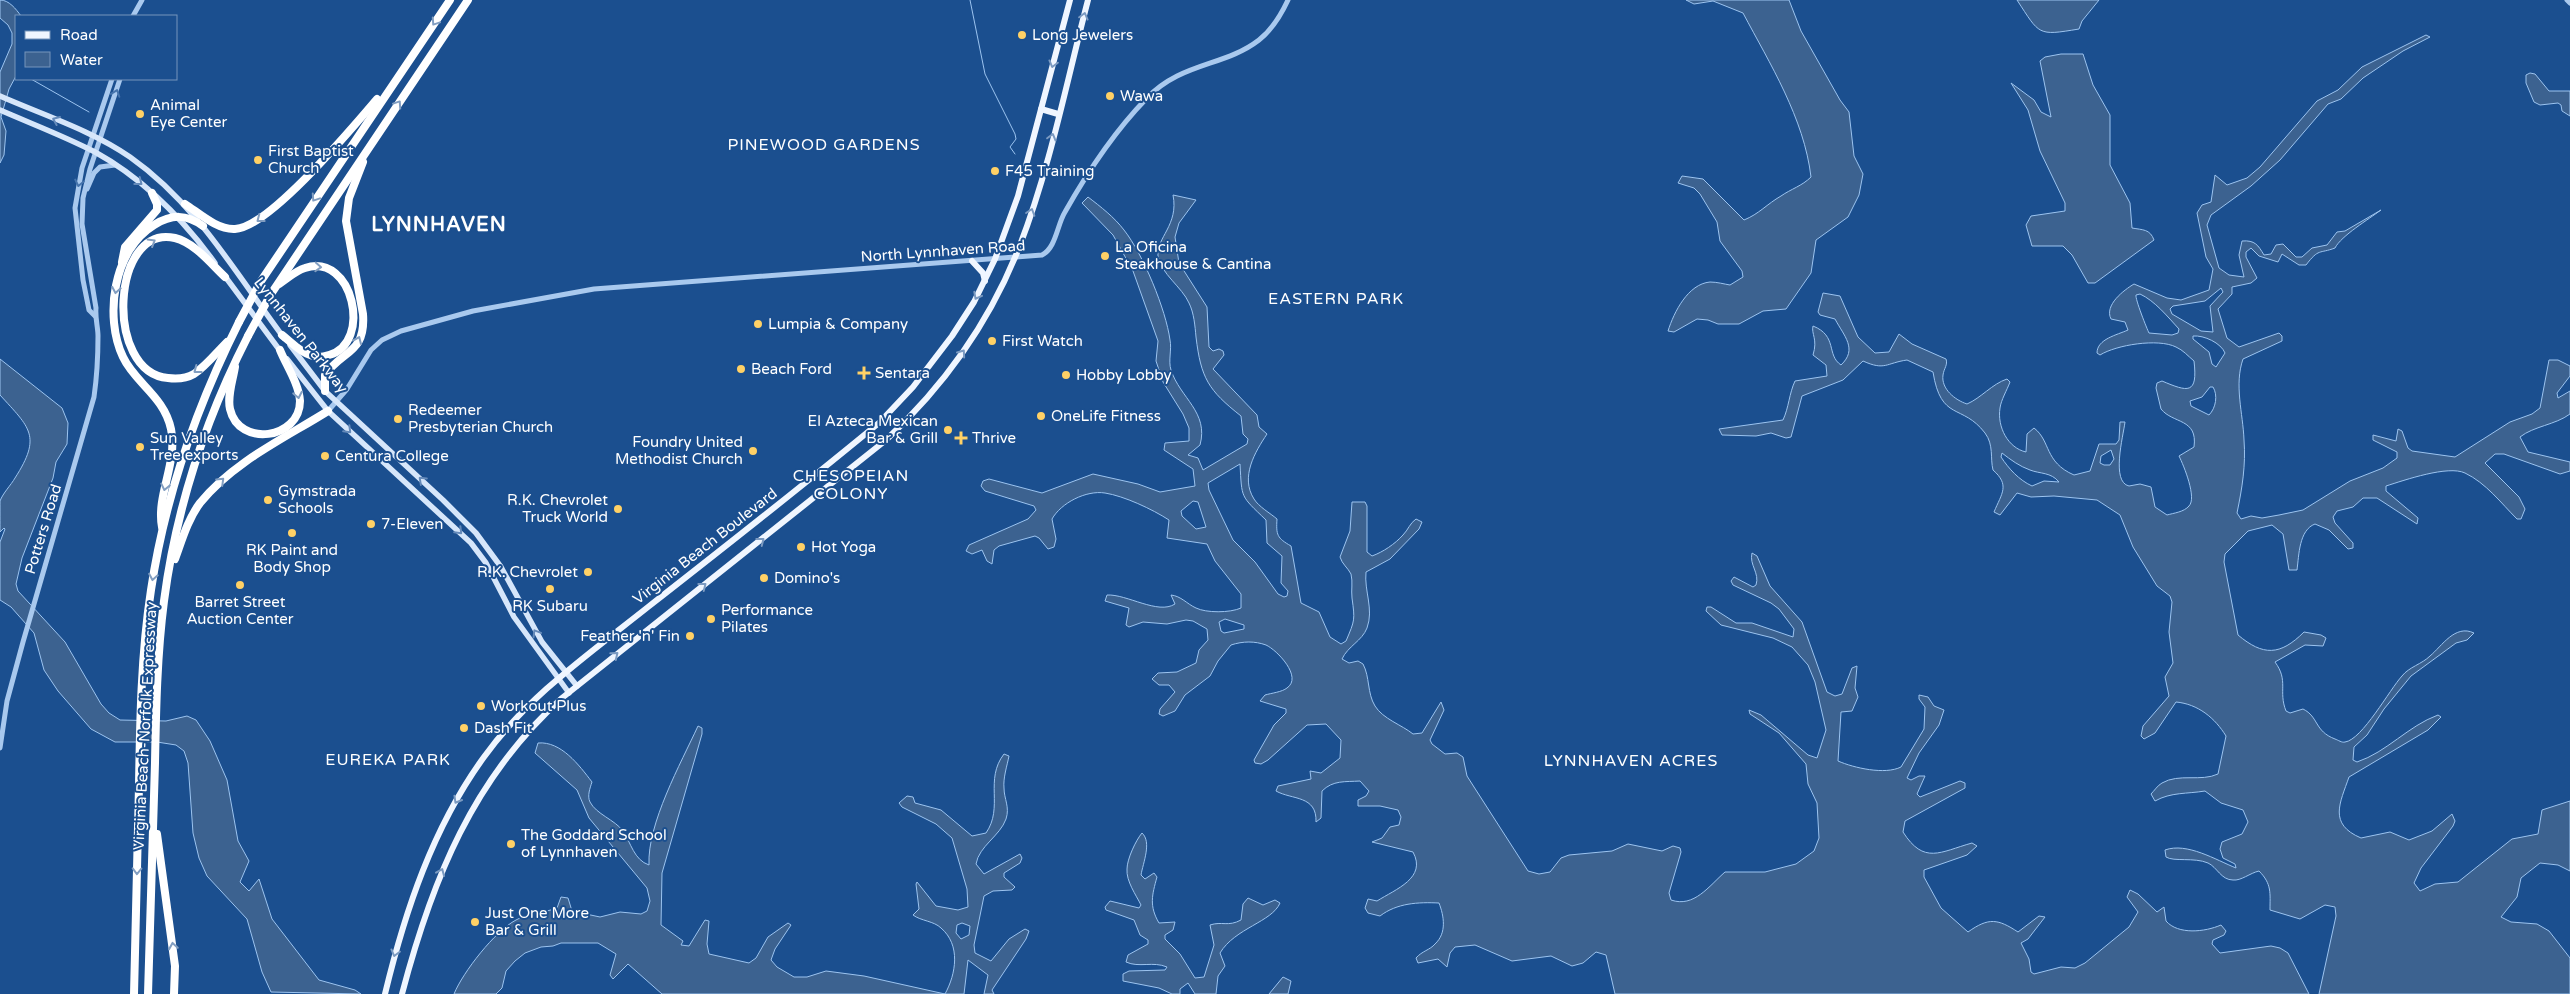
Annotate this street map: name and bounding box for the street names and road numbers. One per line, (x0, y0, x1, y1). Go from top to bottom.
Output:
street label: North Lynnhaven Road (860, 236, 1026, 266)
street label: Lynnhaven Parkway (250, 274, 352, 396)
street label: Potters Road (21, 482, 65, 576)
street label: Virginia Beach Boulevard (629, 484, 781, 608)
street label: Virginia Beach-Norfolk Expressway (129, 601, 161, 851)

